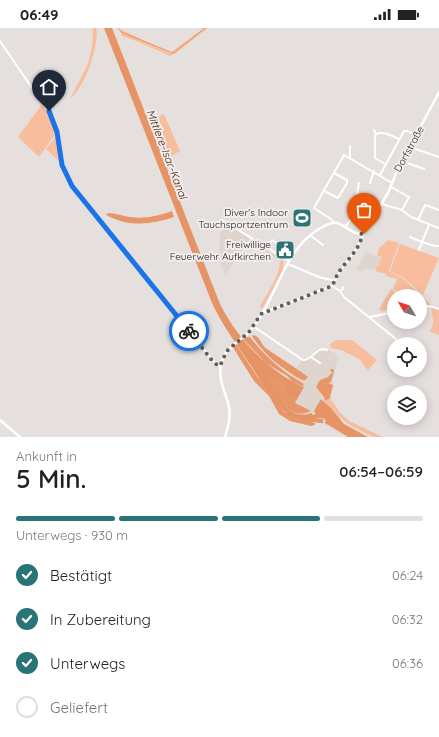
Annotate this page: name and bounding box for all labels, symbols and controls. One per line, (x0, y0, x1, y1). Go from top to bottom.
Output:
text: 06:49 (20, 5, 59, 24)
pin (32, 70, 66, 111)
icon: home (38, 76, 60, 98)
water label: Mittlere-Isar-Kanal (143, 107, 191, 202)
street label: Dorfstraße (391, 124, 427, 174)
pin (347, 193, 381, 234)
icon: bag (353, 199, 375, 221)
place label: Diver's Indoor Tauchsportzentrum (198, 206, 288, 231)
sports icon: Diver's Indoor Tauchsportzentrum (291, 207, 313, 229)
place label: Freiwillige Feuerwehr Aufkirchen (170, 238, 271, 263)
public building icon: Freiwillige Feuerwehr Aufkirchen (274, 239, 296, 261)
north arrow (387, 289, 427, 329)
map controls (387, 289, 427, 425)
courier (169, 311, 209, 351)
icon: bike (178, 320, 200, 342)
button: locate (387, 337, 427, 377)
button: layers (387, 385, 427, 425)
text: Ankunft in (16, 448, 77, 464)
text: 5 Min. (16, 462, 87, 495)
text: 06:54–06:59 (339, 462, 423, 481)
text: Unterwegs · 930 m (16, 527, 128, 543)
icon: check (16, 564, 38, 586)
text: Bestätigt (50, 566, 112, 585)
text: 06:24 (392, 567, 423, 583)
icon: check (16, 608, 38, 630)
text: In Zubereitung (50, 610, 151, 629)
text: 06:32 (392, 611, 423, 627)
icon: check (16, 652, 38, 674)
text: Unterwegs (50, 654, 125, 673)
text: 06:36 (392, 655, 423, 671)
text: Geliefert (50, 698, 108, 717)

